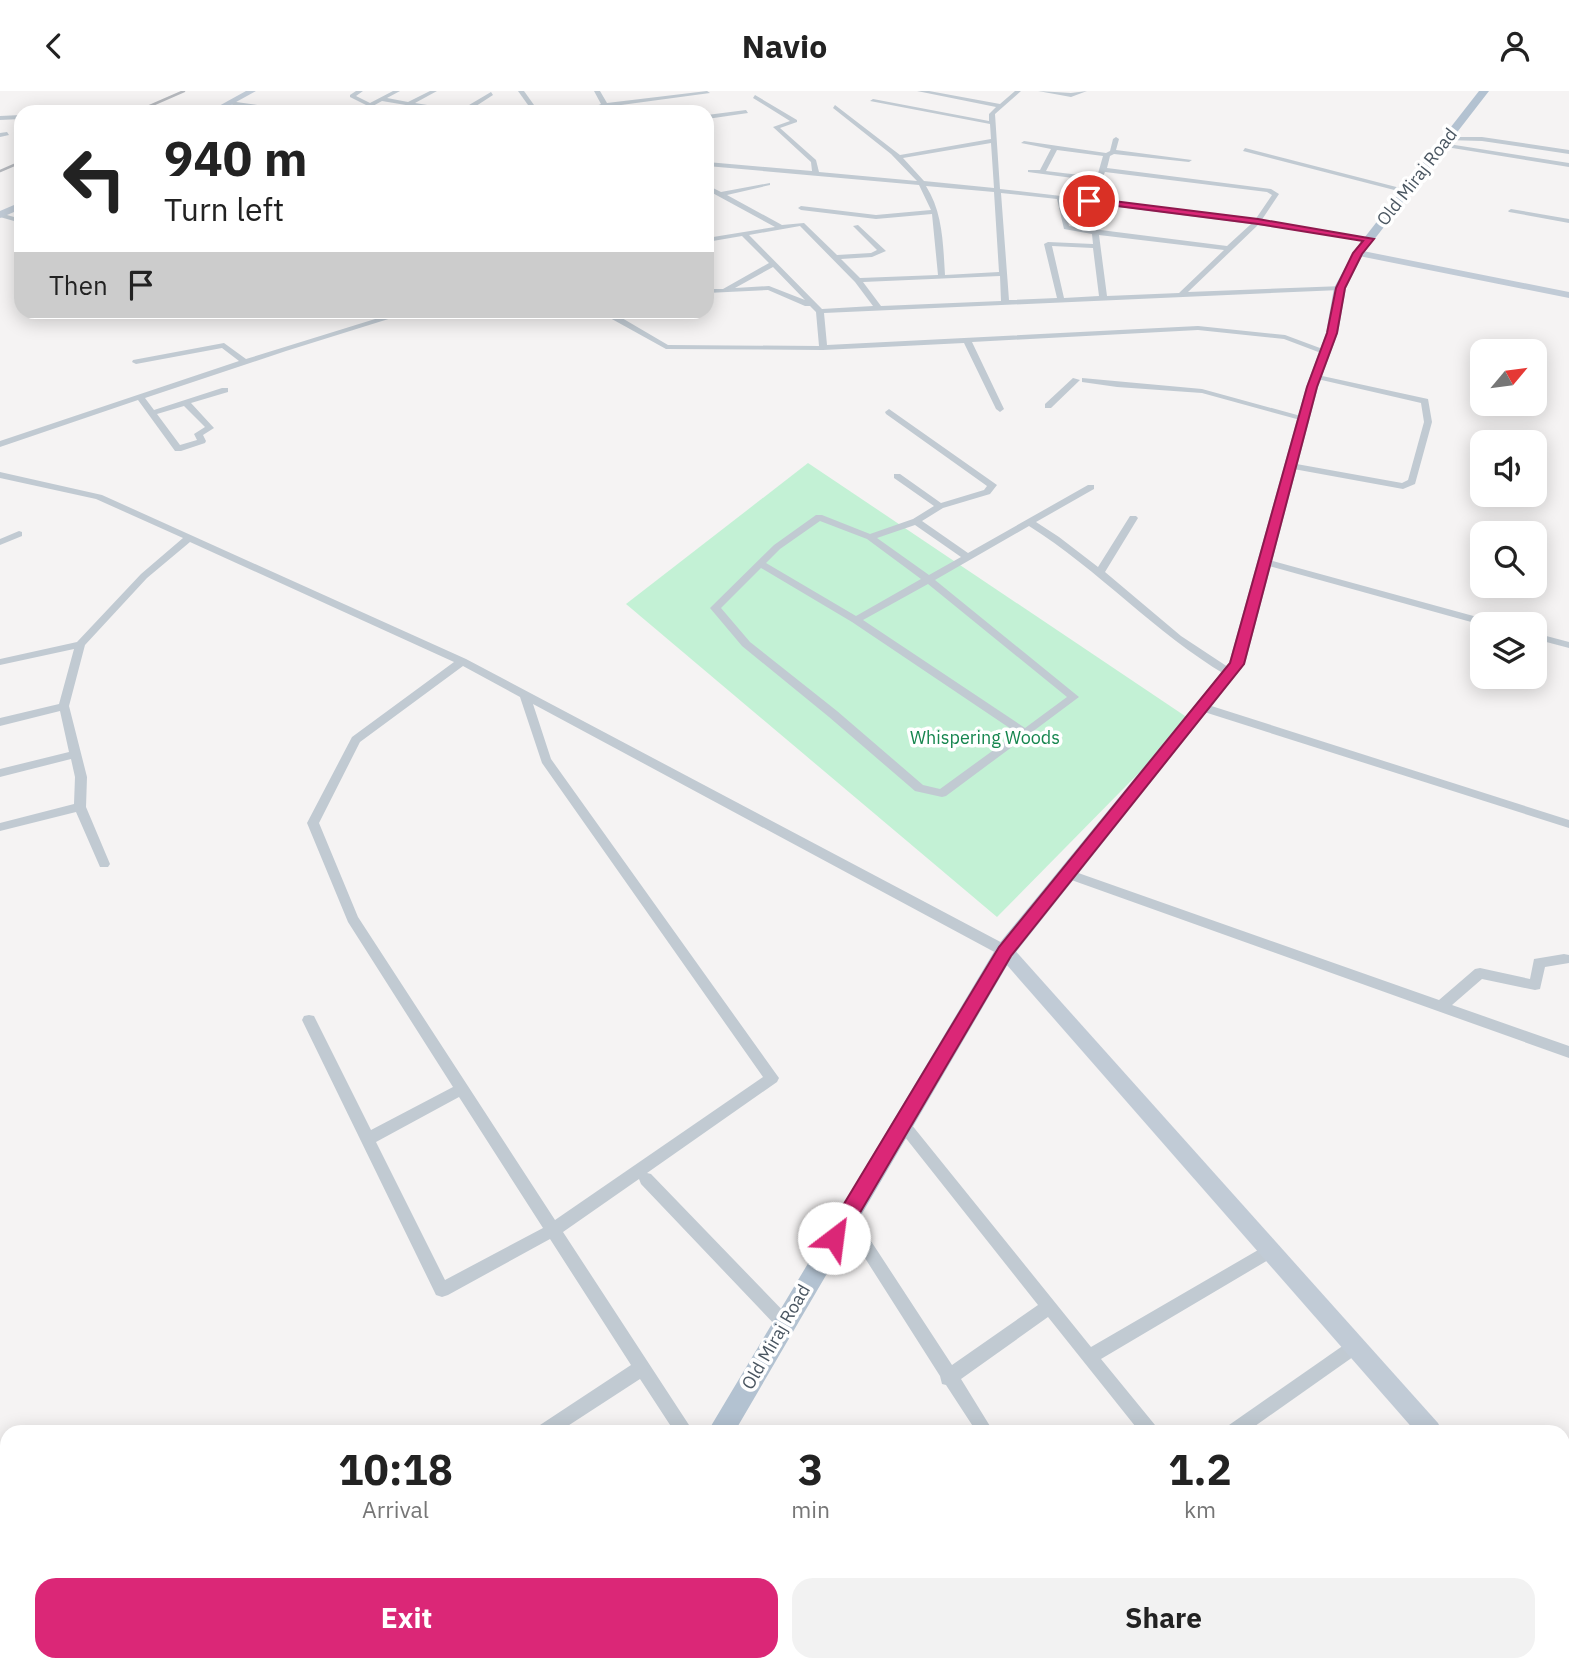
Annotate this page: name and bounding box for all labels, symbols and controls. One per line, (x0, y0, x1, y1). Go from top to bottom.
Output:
text: Navio (742, 25, 827, 67)
icon: back (35, 27, 73, 65)
icon: person (1496, 27, 1534, 65)
street label: Old Miraj Road (1371, 123, 1462, 230)
text: 940 m (164, 126, 308, 189)
icon: left (49, 133, 140, 224)
pin (1059, 171, 1119, 231)
icon: arrive (1070, 182, 1108, 220)
text: Turn left (164, 188, 284, 230)
icon: arrive (122, 266, 160, 304)
text: Then (49, 268, 108, 302)
north arrow (1470, 339, 1547, 417)
map controls (1470, 339, 1547, 689)
button: sound (1470, 430, 1547, 507)
button: search (1470, 521, 1547, 598)
button: layers (1470, 612, 1547, 689)
park label: Whispering Woods (910, 726, 1060, 749)
position arrow (797, 1201, 871, 1275)
street label: Old Miraj Road (736, 1280, 815, 1393)
text: 10:18 (338, 1442, 453, 1497)
text: 3 (798, 1442, 823, 1497)
text: 1.2 (1168, 1442, 1232, 1497)
text: Arrival (362, 1494, 429, 1524)
text: min (791, 1494, 830, 1524)
text: km (1184, 1494, 1216, 1524)
button: Exit (35, 1578, 778, 1658)
button: Share (792, 1578, 1535, 1658)

